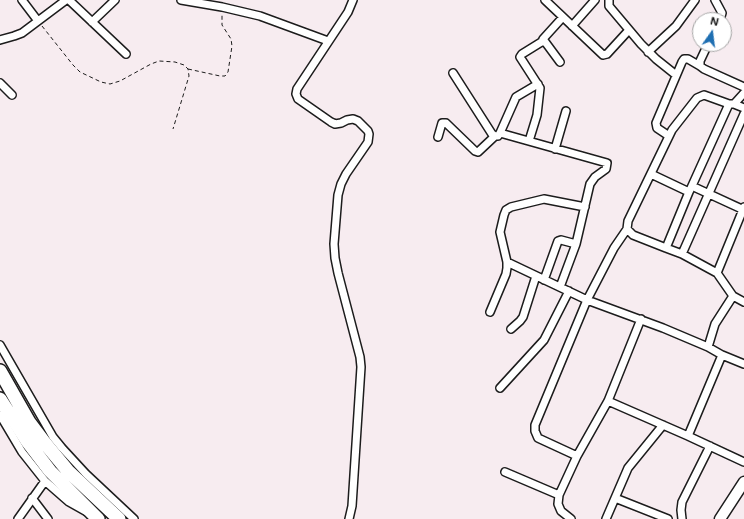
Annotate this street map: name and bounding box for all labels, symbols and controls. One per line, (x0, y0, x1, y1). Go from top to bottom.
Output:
north arrow (692, 12, 732, 52)
text: N (709, 13, 721, 29)

